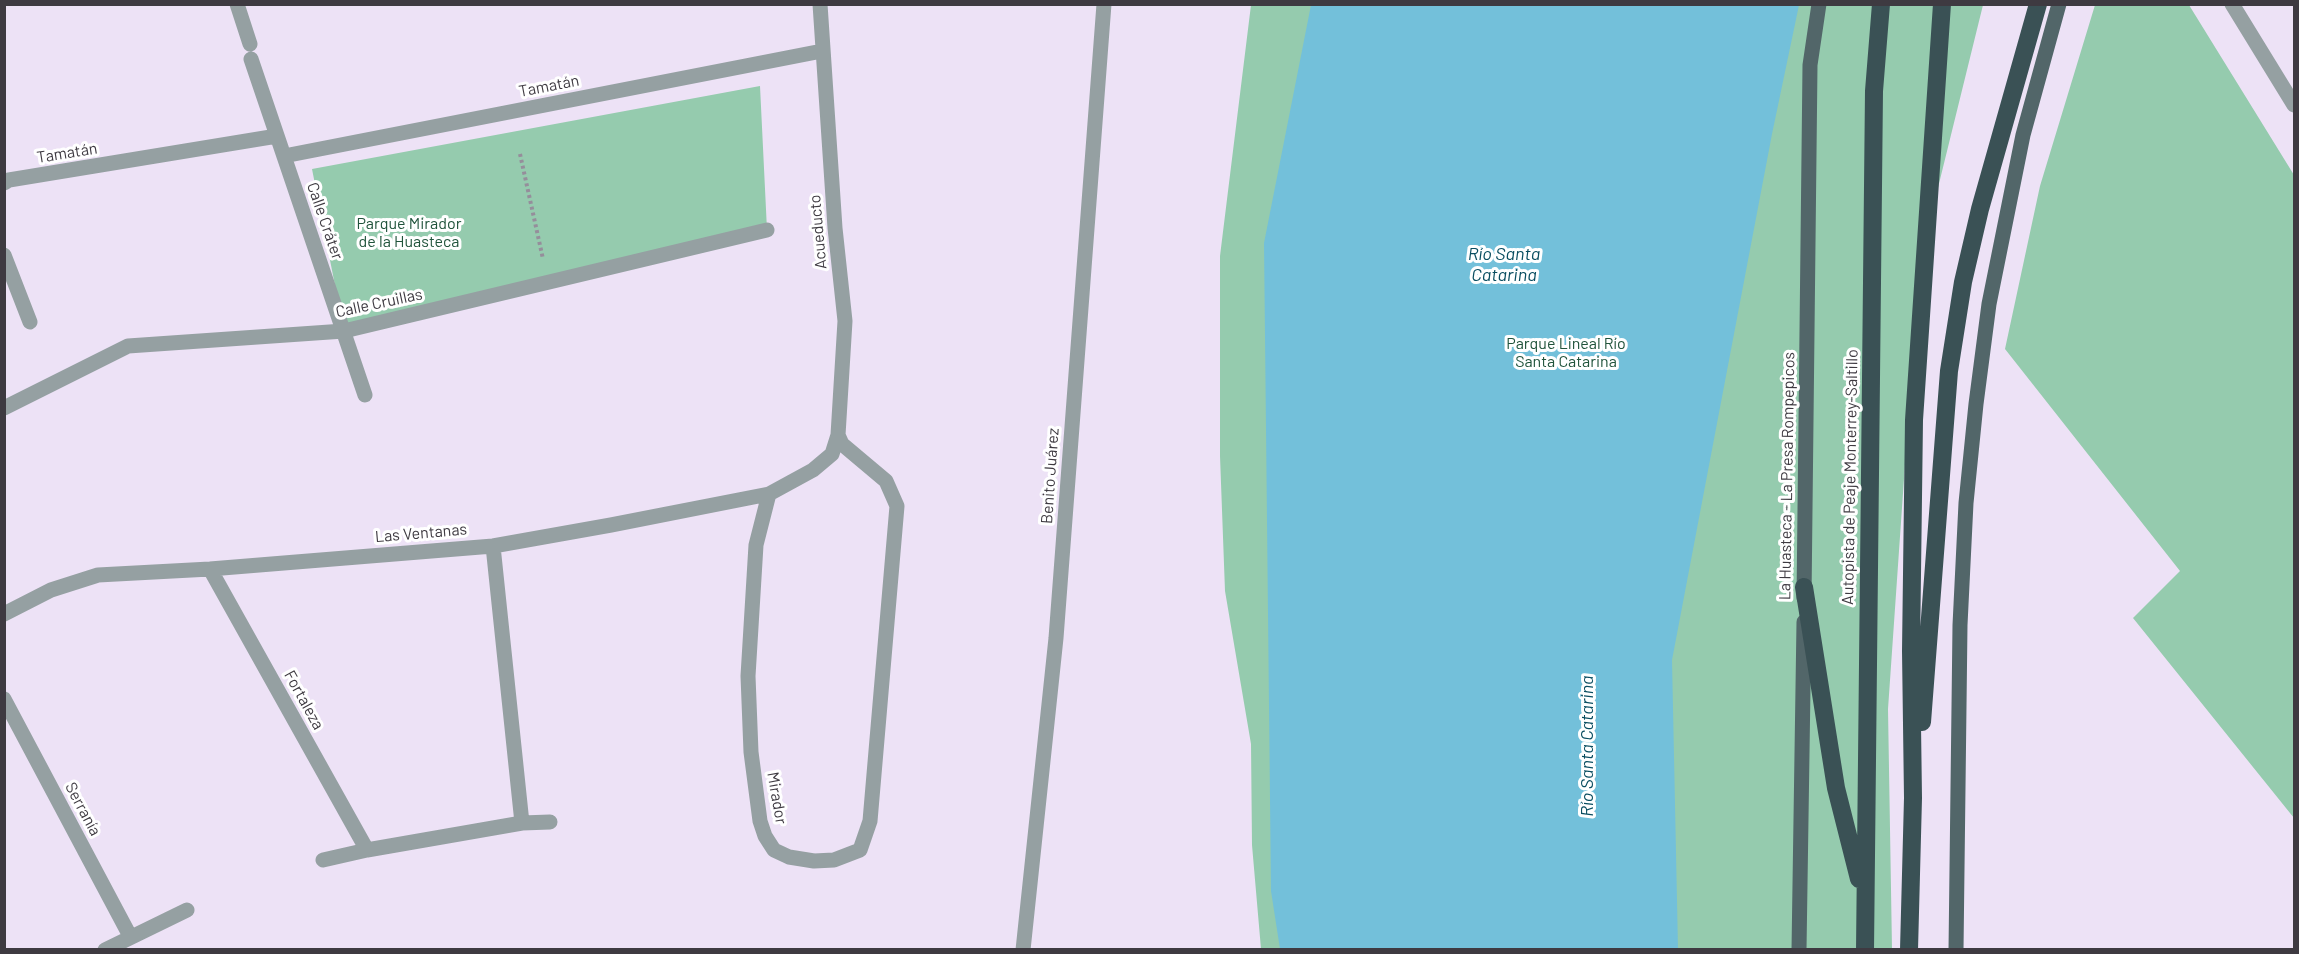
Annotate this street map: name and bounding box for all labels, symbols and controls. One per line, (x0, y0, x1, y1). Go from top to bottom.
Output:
street label: Tamatán (517, 71, 581, 101)
street label: Tamatán (35, 139, 99, 167)
street label: Calle Cráter (303, 180, 347, 262)
street label: Acueducto (805, 194, 831, 270)
park label: Parque Mirador de la Huasteca (356, 214, 462, 252)
water label: Río Santa Catarina (1468, 243, 1540, 286)
street label: Calle Cruillas (334, 284, 424, 322)
park label: Parque Lineal Río Santa Catarina (1506, 334, 1626, 372)
street label: Autopista de Peaje Monterrey-Saltillo (1838, 349, 1862, 605)
street label: La Huasteca - La Presa Rompepicos (1775, 352, 1799, 600)
street label: Benito Juárez (1037, 427, 1063, 525)
street label: Las Ventanas (374, 519, 468, 547)
street label: Fortaleza (280, 667, 328, 733)
water label: Río Santa Catarina (1576, 675, 1598, 817)
street label: Mirador (763, 770, 791, 826)
street label: Serranía (61, 779, 105, 839)

